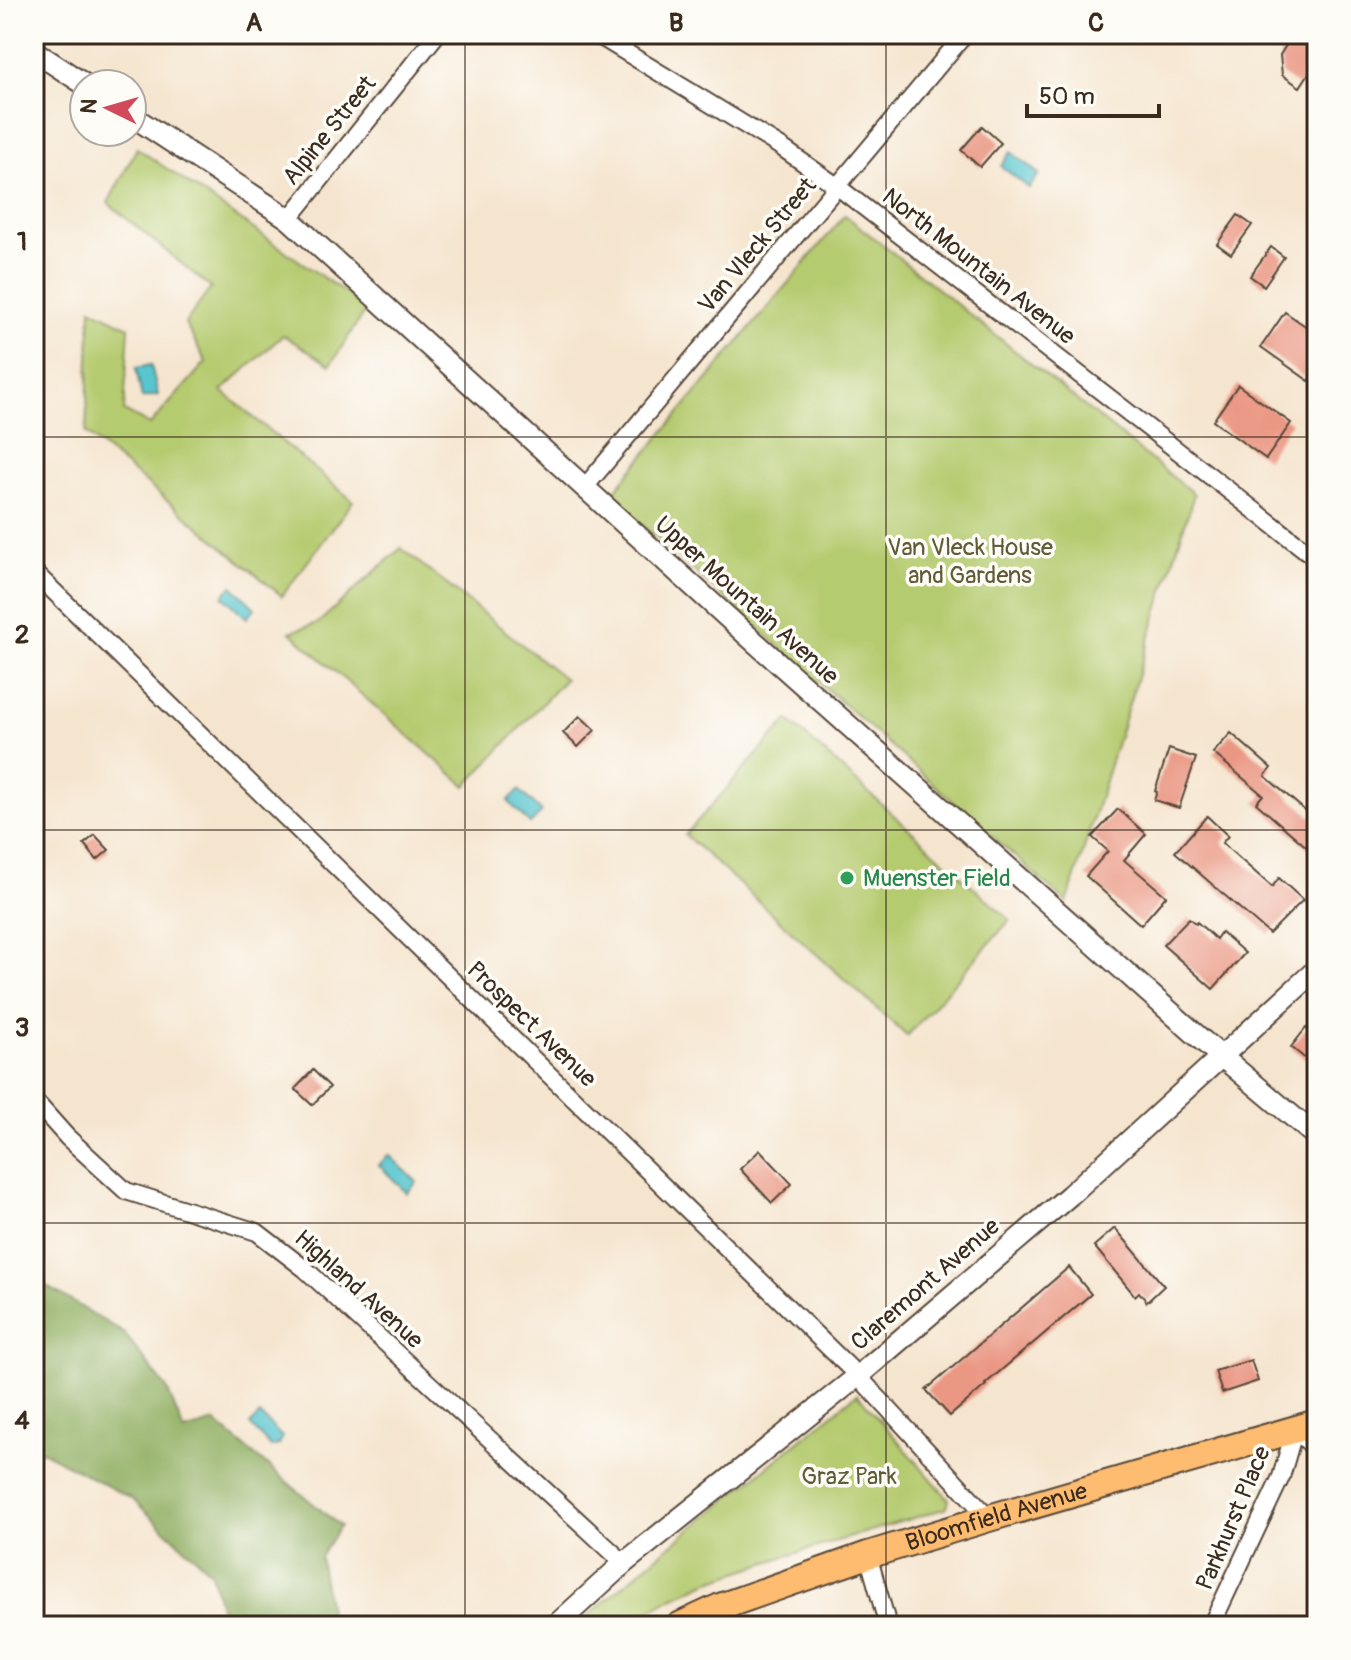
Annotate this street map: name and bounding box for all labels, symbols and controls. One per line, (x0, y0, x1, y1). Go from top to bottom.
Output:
text: A (246, 7, 263, 39)
text: B (669, 7, 683, 39)
text: C (1088, 7, 1104, 39)
north arrow (68, 68, 148, 148)
scale bar (1027, 68, 1159, 118)
street label: Alpine Street (276, 70, 383, 191)
text: 50 m (1039, 82, 1095, 111)
text: N (74, 98, 104, 115)
street label: Van Vleck Street (692, 171, 823, 319)
street label: North Mountain Avenue (876, 182, 1081, 351)
text: 1 (17, 226, 27, 258)
street label: Upper Mountain Avenue (649, 510, 845, 691)
park label: Van Vleck House and Gardens (887, 533, 1053, 590)
text: 2 (15, 619, 29, 651)
place label: Muenster Field (863, 864, 1011, 893)
marker: Muenster Field (838, 869, 856, 887)
street label: Prospect Avenue (461, 955, 602, 1093)
text: 3 (15, 1012, 29, 1044)
street label: Claremont Avenue (845, 1212, 1006, 1357)
street label: Highland Avenue (288, 1224, 429, 1355)
text: 4 (14, 1405, 30, 1437)
street label: Parkhurst Place (1190, 1442, 1277, 1595)
park label: Graz Park (801, 1462, 897, 1491)
street label: Bloomfield Avenue (902, 1476, 1091, 1558)

